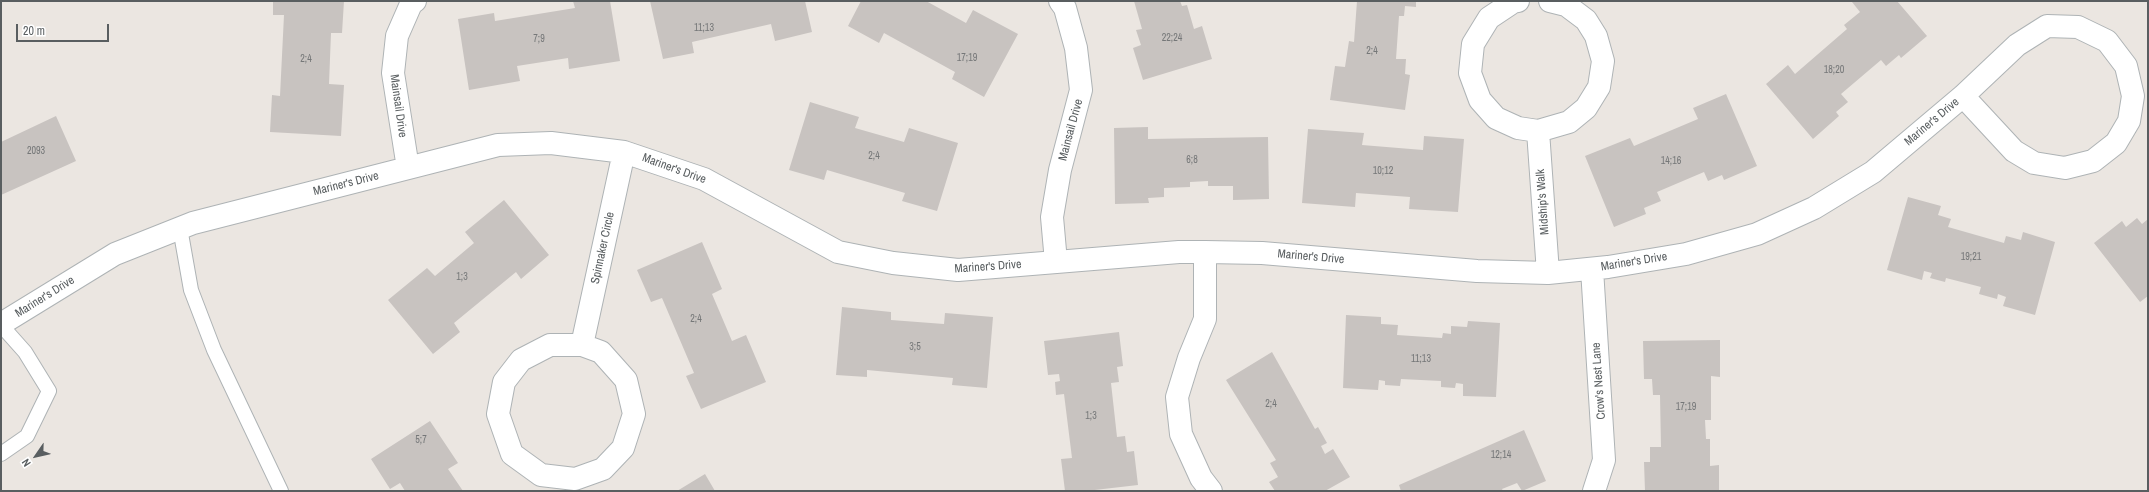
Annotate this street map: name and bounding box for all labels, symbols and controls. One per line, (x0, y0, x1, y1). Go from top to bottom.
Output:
scale bar (18, 16, 111, 42)
house number: 11;13 (694, 22, 714, 34)
text: 20 m (23, 23, 45, 39)
house number: 22;24 (1162, 32, 1182, 44)
house number: 7;9 (533, 33, 545, 45)
house number: 2;4 (1366, 45, 1378, 57)
house number: 17;19 (957, 52, 977, 64)
house number: 2;4 (300, 53, 312, 65)
house number: 18;20 (1824, 64, 1844, 76)
street label: Mainsail Drive (386, 74, 410, 138)
street label: Mariner's Drive (1902, 95, 1962, 149)
street label: Mainsail Drive (1056, 98, 1086, 162)
house number: 2093 (27, 145, 45, 157)
house number: 2;4 (868, 150, 880, 162)
street label: Mariner's Drive (640, 151, 708, 187)
house number: 6;8 (1186, 154, 1198, 166)
house number: 14;16 (1661, 155, 1681, 167)
house number: 10;12 (1373, 165, 1393, 177)
street label: Mariner's Drive (312, 169, 380, 199)
street label: Midship's Walk (1534, 169, 1552, 235)
street label: Spinnaker Circle (588, 211, 618, 285)
street label: Mariner's Drive (1277, 247, 1345, 267)
street label: Mariner's Drive (1600, 250, 1668, 274)
house number: 19;21 (1961, 251, 1981, 263)
street label: Mariner's Drive (954, 257, 1022, 277)
house number: 1;3 (456, 271, 468, 283)
street label: Mariner's Drive (13, 273, 77, 321)
house number: 2;4 (690, 313, 702, 325)
house number: 3;5 (909, 341, 921, 353)
street label: Crow's Nest Lane (1589, 342, 1609, 420)
house number: 11;13 (1411, 353, 1431, 365)
house number: 2;4 (1265, 398, 1277, 410)
house number: 17;19 (1676, 401, 1696, 413)
house number: 1;3 (1085, 410, 1097, 422)
house number: 5;7 (415, 434, 427, 446)
north arrow (16, 436, 56, 476)
house number: 12;14 (1491, 449, 1511, 461)
text: N (18, 456, 34, 469)

